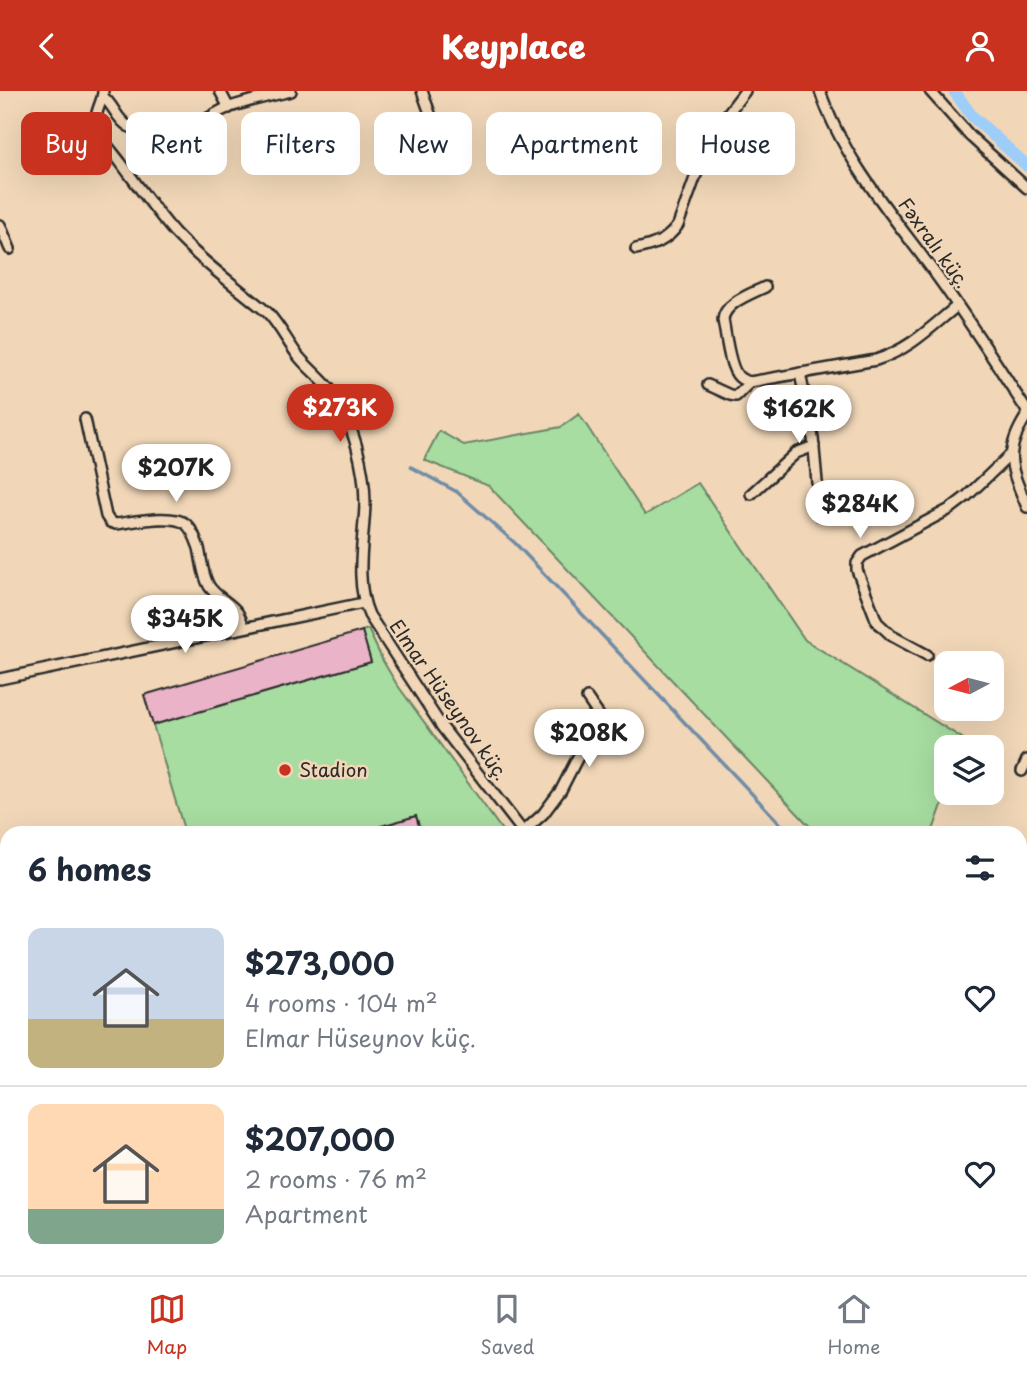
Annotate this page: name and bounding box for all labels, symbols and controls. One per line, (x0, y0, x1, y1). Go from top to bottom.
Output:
text: Keyplace (441, 22, 586, 70)
icon: back (28, 27, 66, 65)
icon: person (961, 27, 999, 65)
chip: Buy (21, 112, 112, 175)
chip: Rent (126, 112, 227, 175)
chip: Filters (241, 112, 360, 175)
chip: New (374, 112, 472, 175)
chip: Apartment (486, 112, 662, 175)
chip: House (676, 112, 795, 175)
street label: Fəxralı küç. (892, 191, 977, 293)
pin: $273K (291, 385, 389, 444)
pin: $162K (750, 385, 848, 445)
text: $273K (303, 389, 377, 424)
text: $162K (763, 390, 835, 425)
pin: $207K (127, 445, 225, 504)
text: $207K (138, 449, 214, 484)
pin: $284K (811, 481, 909, 540)
text: $284K (821, 485, 899, 520)
pin: $345K (136, 595, 234, 655)
text: $345K (147, 600, 223, 635)
street label: Elmar Hüseynov küç. (384, 613, 516, 786)
north arrow (934, 651, 1004, 721)
map controls (934, 651, 1004, 805)
pin: $208K (540, 709, 638, 769)
text: $208K (550, 714, 628, 749)
button: layers (934, 735, 1004, 805)
place label: Stadion (299, 755, 368, 783)
marker: Stadion (277, 762, 293, 778)
text: 6 homes (28, 846, 151, 891)
icon: filters (961, 849, 999, 887)
text: $273,000 (245, 940, 394, 985)
icon: home (84, 956, 168, 1040)
icon: heart (961, 979, 999, 1017)
text: 4 rooms · 104 m² (245, 985, 438, 1020)
text: Elmar Hüseynov küç. (245, 1020, 476, 1055)
text: $207,000 (245, 1116, 395, 1161)
icon: home (84, 1132, 168, 1216)
icon: heart (961, 1155, 999, 1193)
text: 2 rooms · 76 m² (245, 1161, 427, 1196)
text: Apartment (245, 1196, 368, 1231)
tab: Map (147, 1290, 187, 1360)
tab: Saved (480, 1290, 534, 1360)
tab: Home (828, 1290, 880, 1360)

